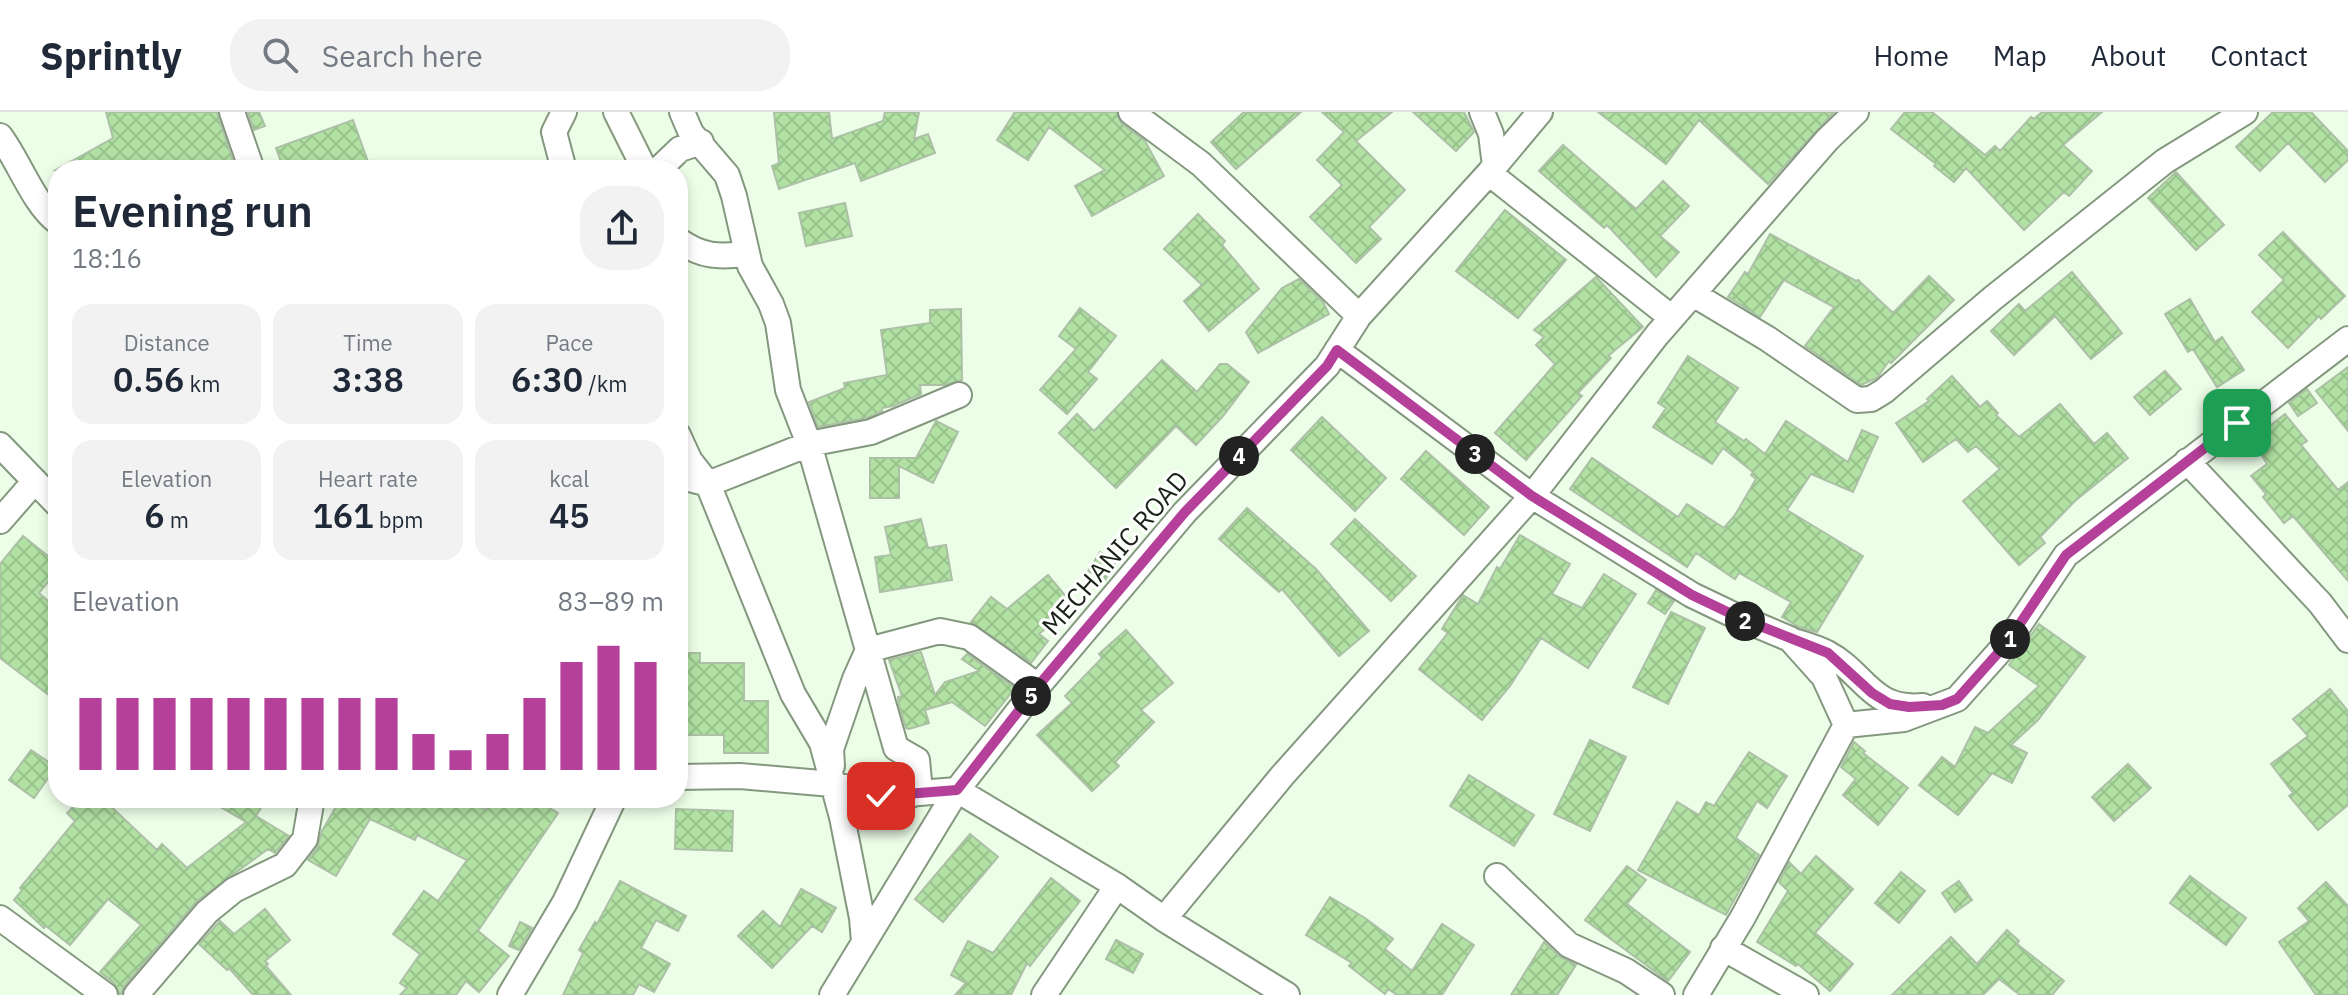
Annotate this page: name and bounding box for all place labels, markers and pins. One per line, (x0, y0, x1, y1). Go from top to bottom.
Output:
pin (2203, 389, 2271, 457)
pin: 3 (1455, 434, 1495, 474)
pin: 4 (1219, 436, 1259, 476)
pin: 2 (1725, 601, 1765, 641)
pin: 1 (1990, 619, 2030, 659)
pin: 5 (1011, 676, 1051, 716)
pin (847, 762, 915, 830)

